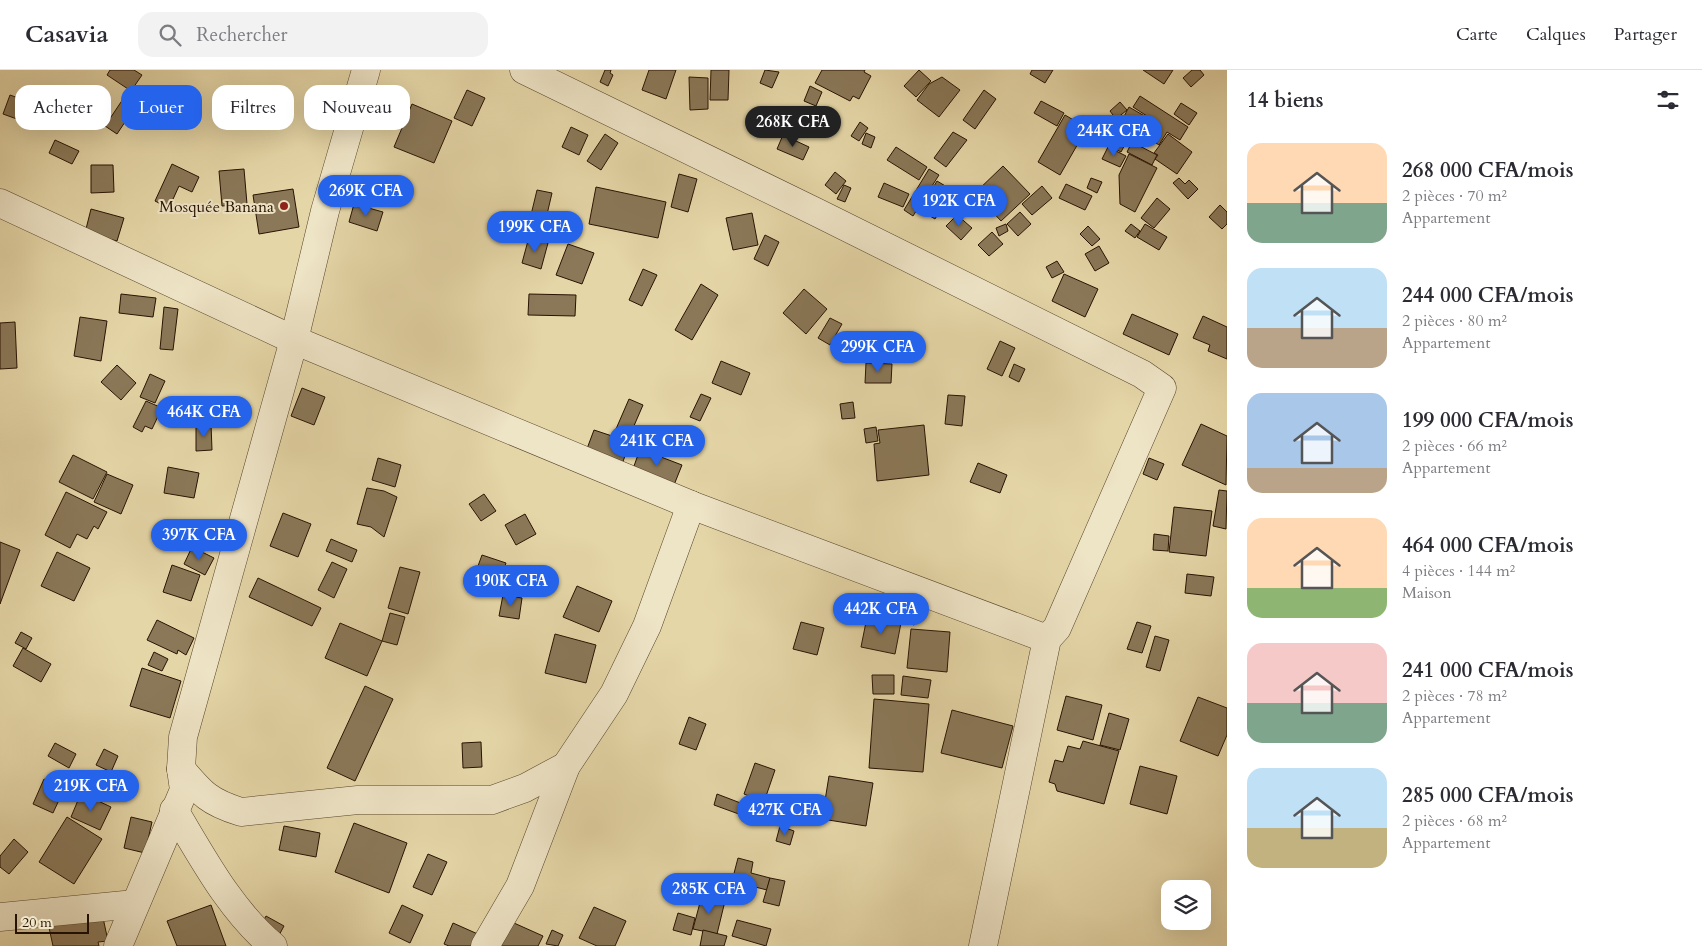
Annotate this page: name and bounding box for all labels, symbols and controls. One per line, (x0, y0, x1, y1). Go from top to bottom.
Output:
search box (138, 12, 488, 57)
text: Casavia (25, 18, 108, 51)
icon: search (156, 21, 184, 49)
text: Rechercher (196, 22, 287, 48)
text: Carte (1456, 22, 1498, 47)
text: Calques (1526, 22, 1586, 47)
text: Partager (1614, 22, 1677, 47)
chip: Acheter (15, 85, 111, 130)
chip: Louer (121, 85, 202, 130)
chip: Filtres (212, 85, 294, 130)
chip: Nouveau (304, 85, 410, 130)
text: 14 biens (1247, 86, 1323, 115)
icon: filters (1654, 86, 1682, 114)
pin: 268K CFA (741, 106, 845, 148)
text: 268K CFA (756, 111, 830, 133)
pin: 244K CFA (1062, 114, 1166, 157)
text: 244K CFA (1077, 120, 1151, 142)
text: 268 000 CFA/mois (1402, 156, 1573, 185)
icon: home (1287, 163, 1347, 223)
pin: 269K CFA (314, 174, 418, 217)
text: 269K CFA (329, 180, 403, 202)
pin: 192K CFA (907, 184, 1011, 227)
text: 2 pièces · 70 m² (1402, 185, 1507, 207)
text: 192K CFA (922, 190, 996, 212)
place label: Mosquée Banana (159, 196, 274, 218)
marker: Mosquée Banana (278, 200, 290, 212)
text: Appartement (1402, 207, 1490, 229)
pin: 199K CFA (483, 210, 587, 253)
text: 199K CFA (498, 216, 572, 238)
text: 244 000 CFA/mois (1402, 281, 1573, 310)
icon: home (1287, 288, 1347, 348)
text: 2 pièces · 80 m² (1402, 310, 1507, 332)
pin: 299K CFA (826, 330, 930, 373)
text: Appartement (1402, 332, 1490, 354)
text: 299K CFA (841, 336, 915, 358)
pin: 464K CFA (152, 396, 256, 438)
text: 464K CFA (167, 401, 241, 423)
text: 199 000 CFA/mois (1402, 406, 1573, 435)
icon: home (1287, 413, 1347, 473)
pin: 241K CFA (605, 424, 709, 467)
text: 241K CFA (620, 430, 694, 452)
text: 2 pièces · 66 m² (1402, 435, 1507, 457)
text: Appartement (1402, 457, 1490, 479)
pin: 397K CFA (147, 518, 251, 561)
text: 397K CFA (162, 524, 236, 546)
text: 464 000 CFA/mois (1402, 531, 1573, 560)
icon: home (1287, 538, 1347, 598)
text: 4 pièces · 144 m² (1402, 560, 1515, 582)
pin: 190K CFA (459, 564, 563, 607)
text: 190K CFA (474, 570, 548, 592)
text: Maison (1402, 582, 1452, 604)
pin: 442K CFA (829, 592, 933, 635)
text: 442K CFA (844, 598, 918, 620)
text: 241 000 CFA/mois (1402, 656, 1573, 685)
icon: home (1287, 663, 1347, 723)
text: 2 pièces · 78 m² (1402, 685, 1507, 707)
text: Appartement (1402, 707, 1490, 729)
pin: 219K CFA (39, 770, 143, 812)
text: 219K CFA (54, 775, 128, 797)
text: 285 000 CFA/mois (1402, 781, 1573, 810)
icon: home (1287, 788, 1347, 848)
pin: 427K CFA (733, 794, 837, 836)
text: 427K CFA (748, 799, 822, 821)
text: 2 pièces · 68 m² (1402, 810, 1507, 832)
text: Appartement (1402, 832, 1490, 854)
pin: 285K CFA (657, 872, 761, 915)
text: 285K CFA (672, 878, 746, 900)
map controls (1161, 880, 1211, 930)
button: layers (1161, 880, 1211, 930)
scale bar (15, 911, 89, 934)
text: 20 m (22, 913, 52, 932)

